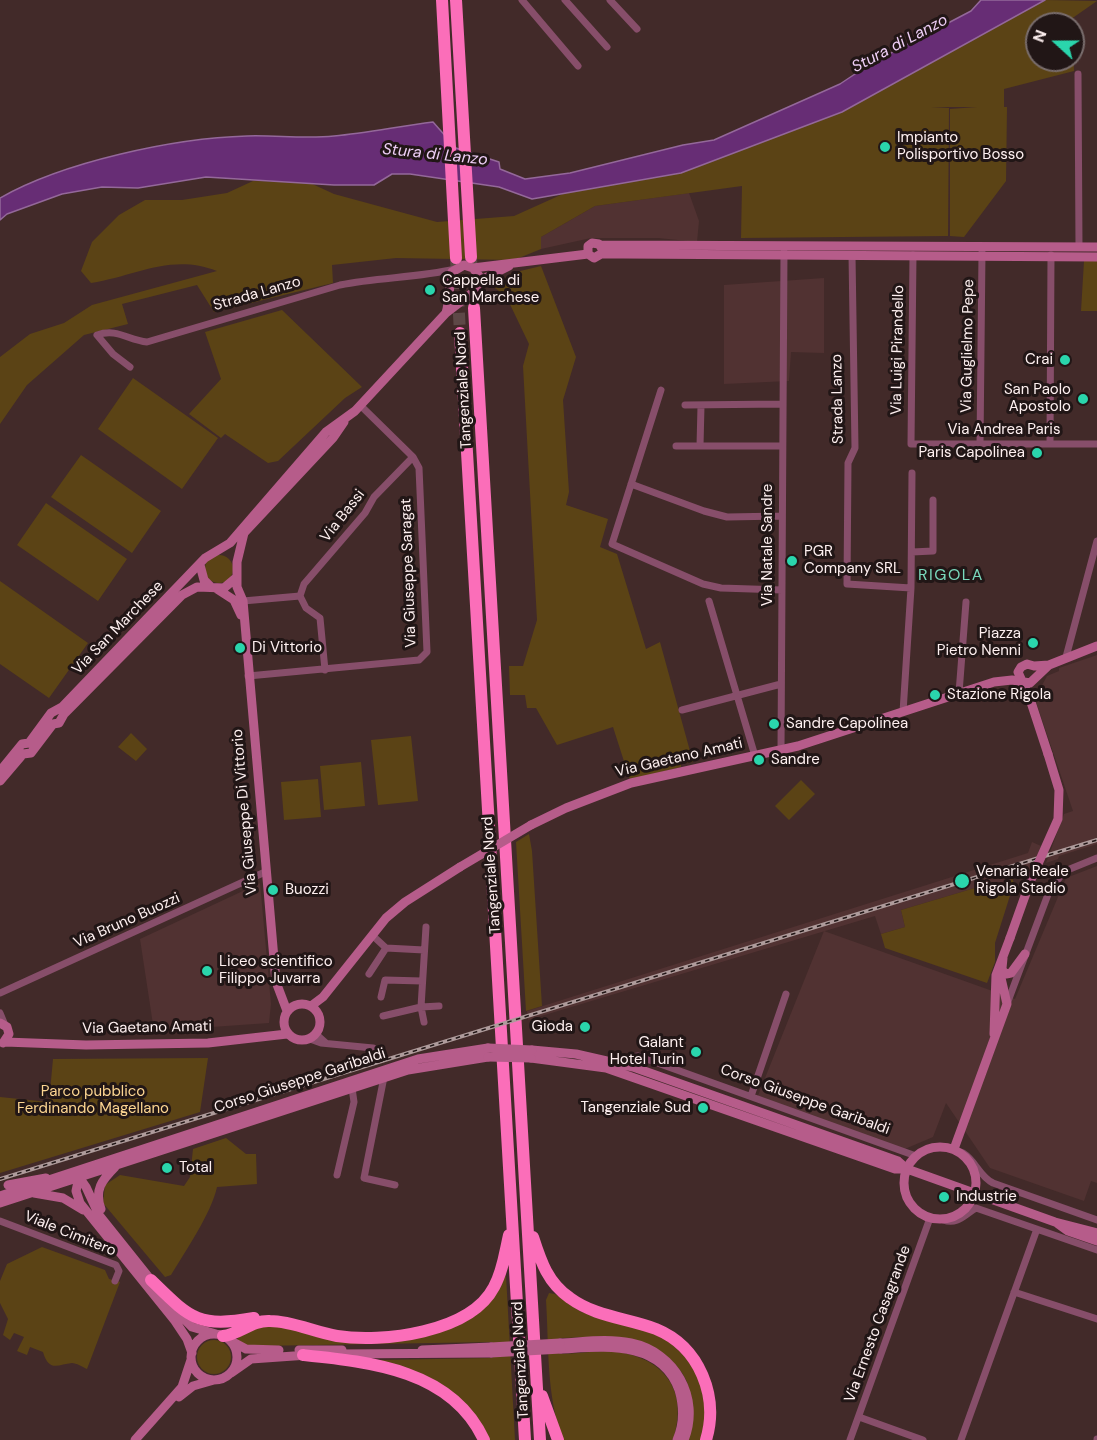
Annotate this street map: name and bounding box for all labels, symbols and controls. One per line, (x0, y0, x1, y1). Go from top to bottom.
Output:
water label: Stura di Lanzo (849, 11, 951, 77)
north arrow (1025, 12, 1085, 72)
text: N (1028, 27, 1051, 45)
place label: Impianto Polisportivo Bosso (897, 129, 1024, 164)
water label: Stura di Lanzo (381, 140, 489, 170)
marker: Impianto Polisportivo Bosso (878, 140, 892, 154)
place label: Cappella di San Marchese (442, 272, 539, 307)
street label: Strada Lanzo (211, 273, 303, 315)
street label: Via Guglielmo Pepe (958, 279, 978, 413)
marker: Cappella di San Marchese (423, 283, 437, 297)
street label: Via Luigi Pirandello (888, 285, 908, 415)
street label: Tangenziale Nord (452, 331, 476, 449)
place label: Crai (1025, 351, 1053, 369)
marker: Crai (1058, 353, 1072, 367)
street label: Strada Lanzo (828, 354, 848, 444)
place label: San Paolo Apostolo (1004, 381, 1071, 416)
marker: San Paolo Apostolo (1076, 392, 1090, 406)
street label: Via Andrea Paris (948, 421, 1060, 439)
place label: Paris Capolinea (918, 444, 1025, 462)
marker: Paris Capolinea (1030, 446, 1044, 460)
street label: Via Natale Sandre (759, 484, 777, 606)
street label: Via Bassi (317, 486, 369, 546)
street label: Via Giuseppe Saragat (397, 498, 421, 648)
place label: PGR Company SRL (804, 543, 901, 578)
marker: PGR Company SRL (785, 554, 799, 568)
district label: RIGOLA (918, 566, 984, 586)
street label: Via San Marchese (69, 577, 167, 679)
place label: Piazza Pietro Nenni (937, 625, 1021, 660)
marker: Piazza Pietro Nenni (1026, 636, 1040, 650)
place label: Di Vittorio (252, 639, 322, 657)
marker: Di Vittorio (233, 641, 247, 655)
place label: Stazione Rigola (947, 686, 1051, 704)
marker: Stazione Rigola (928, 688, 942, 702)
place label: Sandre Capolinea (786, 715, 908, 733)
marker: Sandre Capolinea (767, 717, 781, 731)
street label: Via Giuseppe Di Vittorio (229, 728, 261, 896)
street label: Via Gaetano Amati (614, 735, 744, 781)
place label: Sandre (771, 751, 820, 769)
marker: Sandre (752, 753, 766, 767)
street label: Tangenziale Nord (479, 816, 505, 934)
place label: Venaria Reale Rigola Stadio (976, 863, 1069, 898)
marker: Venaria Reale Rigola Stadio (953, 872, 971, 890)
place label: Buozzi (285, 881, 329, 899)
marker: Buozzi (266, 883, 280, 897)
street label: Via Bruno Buozzi (71, 890, 183, 952)
place label: Liceo scientifico Filippo Juvarra (219, 953, 333, 988)
marker: Liceo scientifico Filippo Juvarra (200, 964, 214, 978)
street label: Via Gaetano Amati (82, 1018, 212, 1038)
place label: Gioda (532, 1018, 573, 1036)
marker: Gioda (578, 1020, 592, 1034)
place label: Galant Hotel Turin (610, 1034, 684, 1069)
street label: Corso Giuseppe Garibaldi (212, 1045, 388, 1117)
marker: Galant Hotel Turin (689, 1045, 703, 1059)
street label: Corso Giuseppe Garibaldi (718, 1061, 892, 1139)
park label: Parco pubblico Ferdinando Magellano (17, 1083, 169, 1118)
place label: Tangenziale Sud (581, 1099, 691, 1117)
marker: Tangenziale Sud (696, 1101, 710, 1115)
place label: Total (179, 1159, 212, 1177)
marker: Total (160, 1161, 174, 1175)
place label: Industrie (956, 1188, 1017, 1206)
marker: Industrie (937, 1190, 951, 1204)
street label: Viale Cimitero (22, 1207, 118, 1261)
street label: Via Ernesto Casagrande (841, 1243, 915, 1405)
street label: Tangenziale Nord (509, 1301, 533, 1419)

